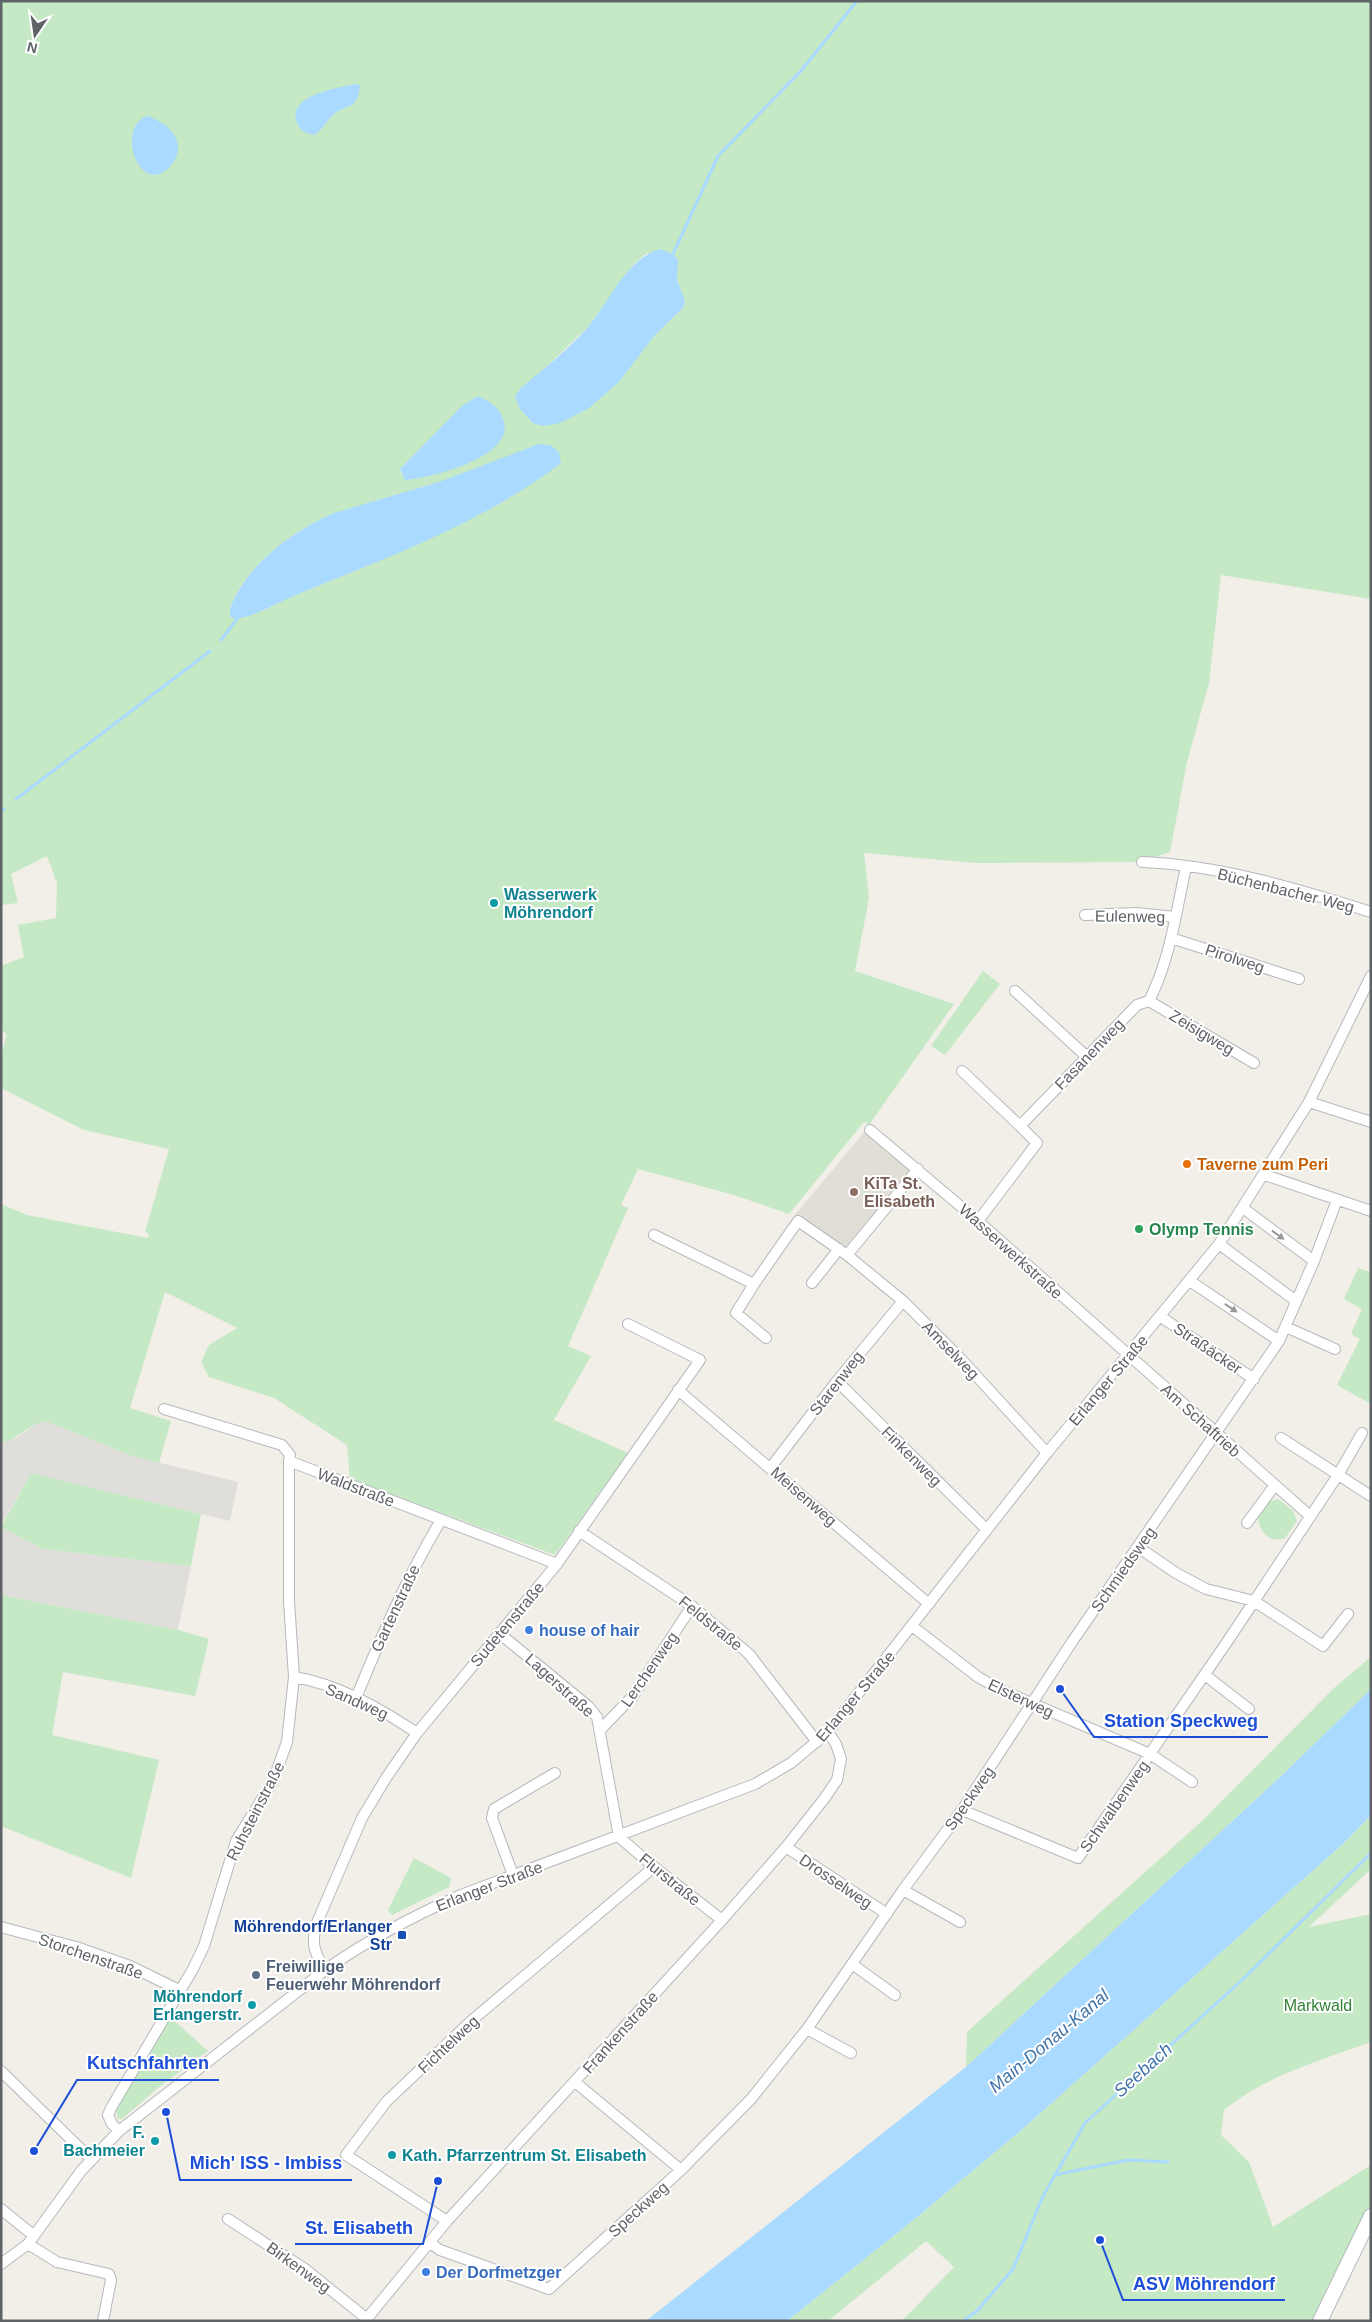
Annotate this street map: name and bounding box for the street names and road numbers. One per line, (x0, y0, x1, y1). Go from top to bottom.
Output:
street label: Büchenbacher Weg (1216, 865, 1356, 916)
street label: Eulenweg (1095, 907, 1165, 926)
street label: Pirolweg (1203, 941, 1267, 976)
street label: Zeisigweg (1166, 1007, 1237, 1058)
street label: Fasanenweg (1051, 1015, 1127, 1093)
street label: Wasserwerkstraße (956, 1201, 1066, 1302)
street label: Amselweg (919, 1318, 982, 1383)
street label: Straßäcker (1171, 1319, 1245, 1378)
street label: Erlanger Straße (1066, 1332, 1151, 1429)
street label: Starenweg (806, 1348, 867, 1419)
street label: Am Schaftrieb (1158, 1380, 1244, 1460)
street label: Finkenweg (878, 1423, 945, 1490)
street label: Meisenweg (768, 1463, 840, 1529)
street label: Waldstraße (315, 1465, 397, 1510)
street label: Schmiedsweg (1088, 1524, 1159, 1615)
street label: Gartenstraße (368, 1562, 423, 1655)
street label: Sudetenstraße (467, 1579, 548, 1670)
street label: Feldstraße (676, 1593, 746, 1654)
street label: Lerchenweg (617, 1629, 681, 1710)
street label: Erlanger Straße (813, 1648, 898, 1745)
street label: Lagerstraße (522, 1650, 597, 1721)
street label: Elsterweg (985, 1676, 1056, 1721)
street label: Sandweg (323, 1680, 391, 1723)
street label: Schwalbenweg (1077, 1757, 1152, 1855)
street label: Ruhsteinstraße (223, 1759, 288, 1863)
street label: Speckweg (941, 1763, 998, 1833)
street label: Flurstraße (636, 1850, 703, 1909)
street label: Drosselweg (796, 1851, 875, 1912)
street label: Erlanger Straße (433, 1858, 545, 1915)
street label: Storchenstraße (36, 1931, 145, 1982)
street label: Frankenstraße (579, 1988, 662, 2077)
street label: Fichtelweg (415, 2012, 482, 2077)
street label: Speckweg (605, 2178, 671, 2240)
street label: Birkenweg (263, 2239, 334, 2296)

